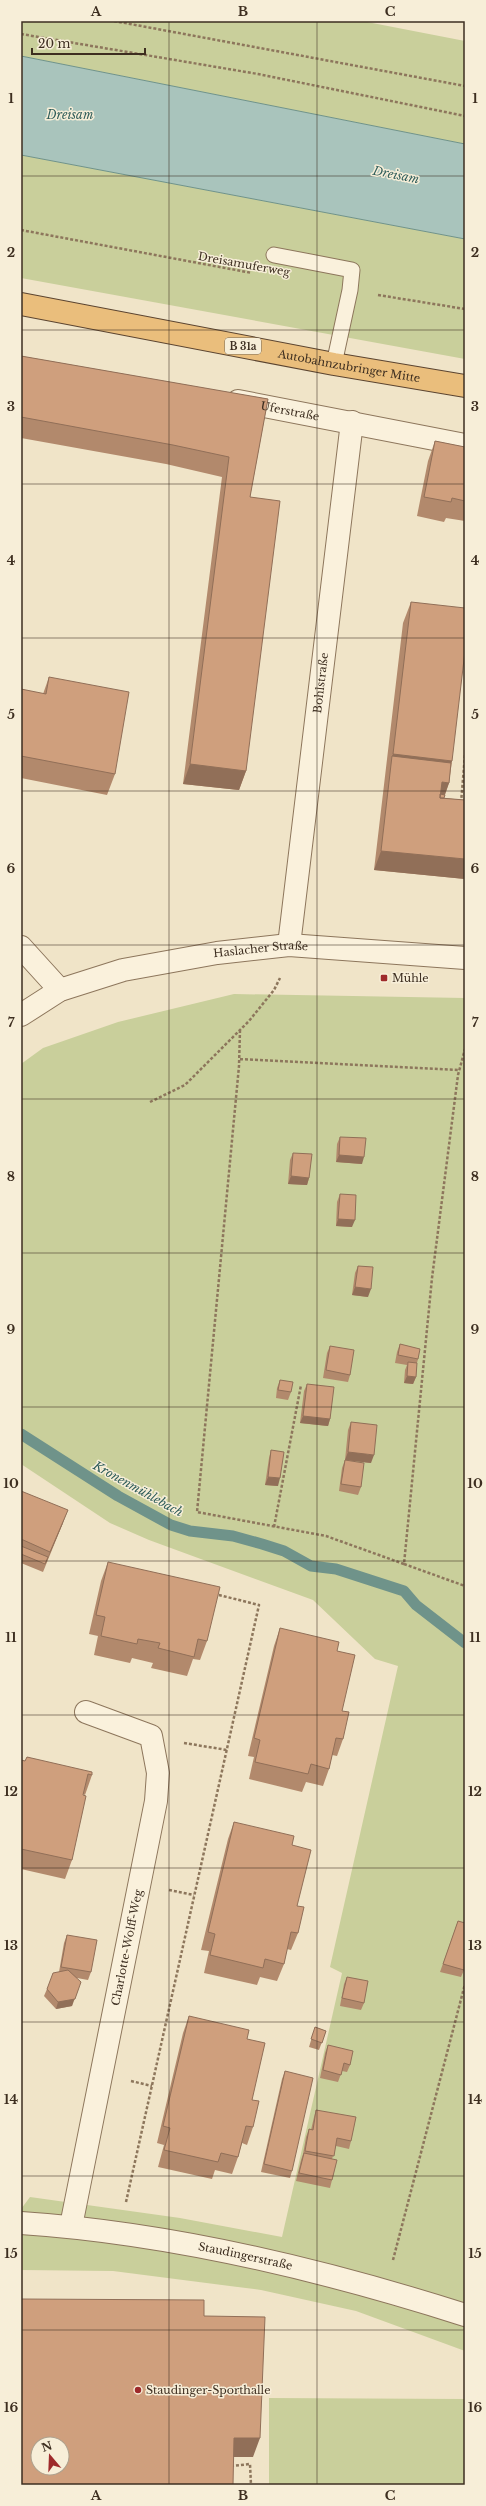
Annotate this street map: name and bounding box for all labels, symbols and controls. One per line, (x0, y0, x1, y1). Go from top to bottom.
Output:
text: A (90, 3, 102, 20)
text: B (238, 3, 248, 20)
text: C (385, 3, 396, 20)
scale bar (32, 30, 145, 56)
text: 20 m (38, 36, 70, 51)
text: 1 (8, 90, 14, 107)
text: 1 (472, 90, 478, 107)
water label: Dreisam (46, 107, 94, 122)
water label: Dreisam (371, 162, 421, 186)
text: 2 (7, 244, 15, 261)
text: 2 (471, 244, 479, 261)
street label: Dreisamuferweg (197, 249, 292, 279)
road number: B 31a (225, 338, 261, 354)
street label: Autobahnzubringer Mitte (276, 346, 421, 385)
text: 3 (7, 398, 15, 415)
text: 3 (471, 398, 479, 415)
street label: Uferstraße (259, 399, 321, 424)
text: 4 (7, 552, 16, 569)
text: 4 (471, 552, 480, 569)
street label: Bohlstraße (310, 652, 331, 714)
text: 5 (7, 706, 15, 723)
text: 5 (471, 706, 479, 723)
text: 6 (7, 860, 16, 877)
text: 6 (471, 860, 480, 877)
street label: Haslacher Straße (213, 938, 309, 960)
place label: Mühle (392, 971, 429, 985)
marker: Mühle (379, 973, 389, 983)
text: 7 (8, 1014, 15, 1031)
text: 7 (472, 1014, 479, 1031)
text: 8 (7, 1168, 15, 1185)
text: 8 (471, 1168, 479, 1185)
text: 9 (7, 1321, 16, 1338)
text: 9 (471, 1321, 480, 1338)
water label: Kronenmühlebach (90, 1457, 186, 1520)
text: 10 (3, 1475, 19, 1492)
text: 10 (467, 1475, 483, 1492)
text: 11 (5, 1629, 17, 1646)
text: 11 (469, 1629, 481, 1646)
text: 12 (4, 1783, 18, 1800)
text: 12 (468, 1783, 482, 1800)
street label: Charlotte-Wolff-Weg (108, 1888, 145, 2007)
text: 13 (4, 1937, 18, 1954)
text: 13 (468, 1937, 482, 1954)
text: 14 (4, 2091, 19, 2108)
text: 14 (468, 2091, 483, 2108)
street label: Staudingerstraße (197, 2239, 294, 2273)
text: 15 (4, 2245, 18, 2262)
text: 15 (468, 2245, 482, 2262)
place label: Staudinger-Sporthalle (146, 2383, 270, 2397)
marker: Staudinger-Sporthalle (133, 2385, 143, 2395)
text: 16 (4, 2399, 18, 2416)
text: 16 (468, 2399, 482, 2416)
north arrow (30, 2436, 70, 2476)
text: N (40, 2438, 55, 2455)
text: A (90, 2487, 102, 2504)
text: B (238, 2487, 248, 2504)
text: C (385, 2487, 396, 2504)

